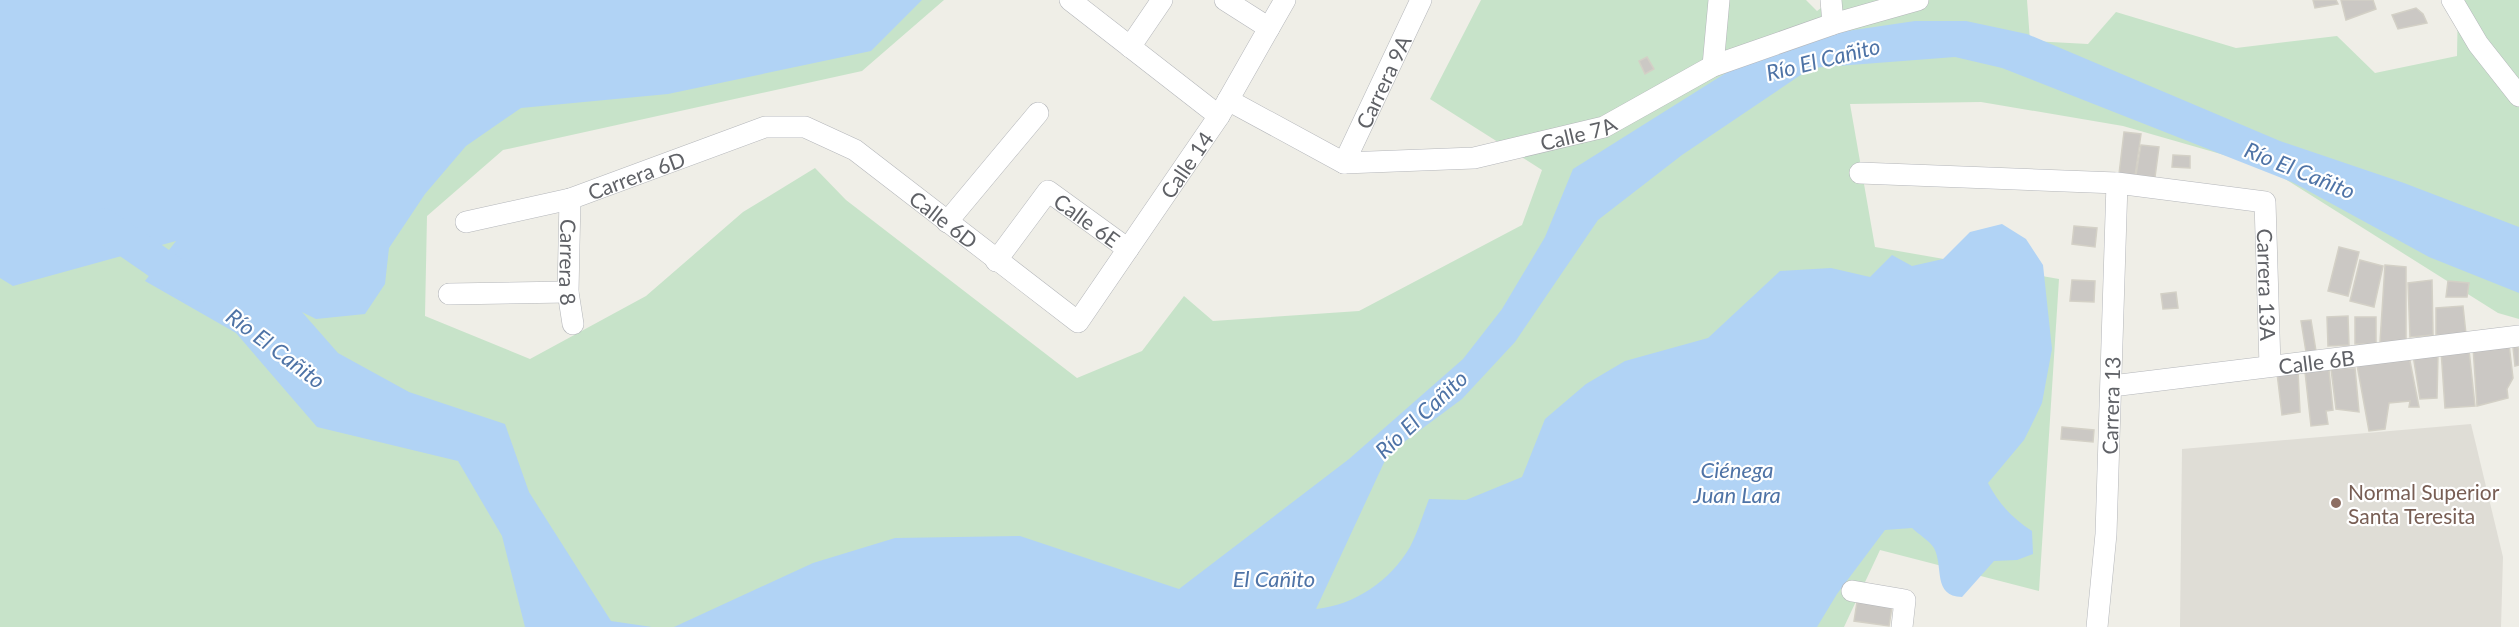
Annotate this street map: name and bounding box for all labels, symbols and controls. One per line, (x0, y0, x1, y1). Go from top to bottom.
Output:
street label: Carrera 9A (1350, 30, 1415, 132)
water label: Río El Cañito (1763, 32, 1883, 86)
street label: Calle 7A (1537, 110, 1621, 154)
street label: Calle 14 (1154, 126, 1217, 203)
water label: Río El Cañito (2241, 136, 2359, 204)
street label: Carrera 6D (584, 145, 688, 204)
street label: Calle 6D (905, 185, 983, 253)
street label: Calle 6E (1050, 187, 1125, 252)
street label: Carrera 8 (555, 219, 582, 307)
street label: Carrera 13A (2253, 228, 2282, 342)
water label: Río El Cañito (221, 302, 331, 394)
street label: Calle 6B (2277, 344, 2356, 378)
street label: Carrera 13 (2096, 356, 2124, 455)
water label: Río El Cañito (1369, 364, 1473, 464)
water label: Ciénega Juan Lara (1692, 456, 1781, 508)
place label: Normal Superior Santa Teresita (2348, 479, 2500, 528)
marker: Normal Superior Santa Teresita (2329, 496, 2343, 510)
water label: El Cañito (1233, 565, 1315, 592)

